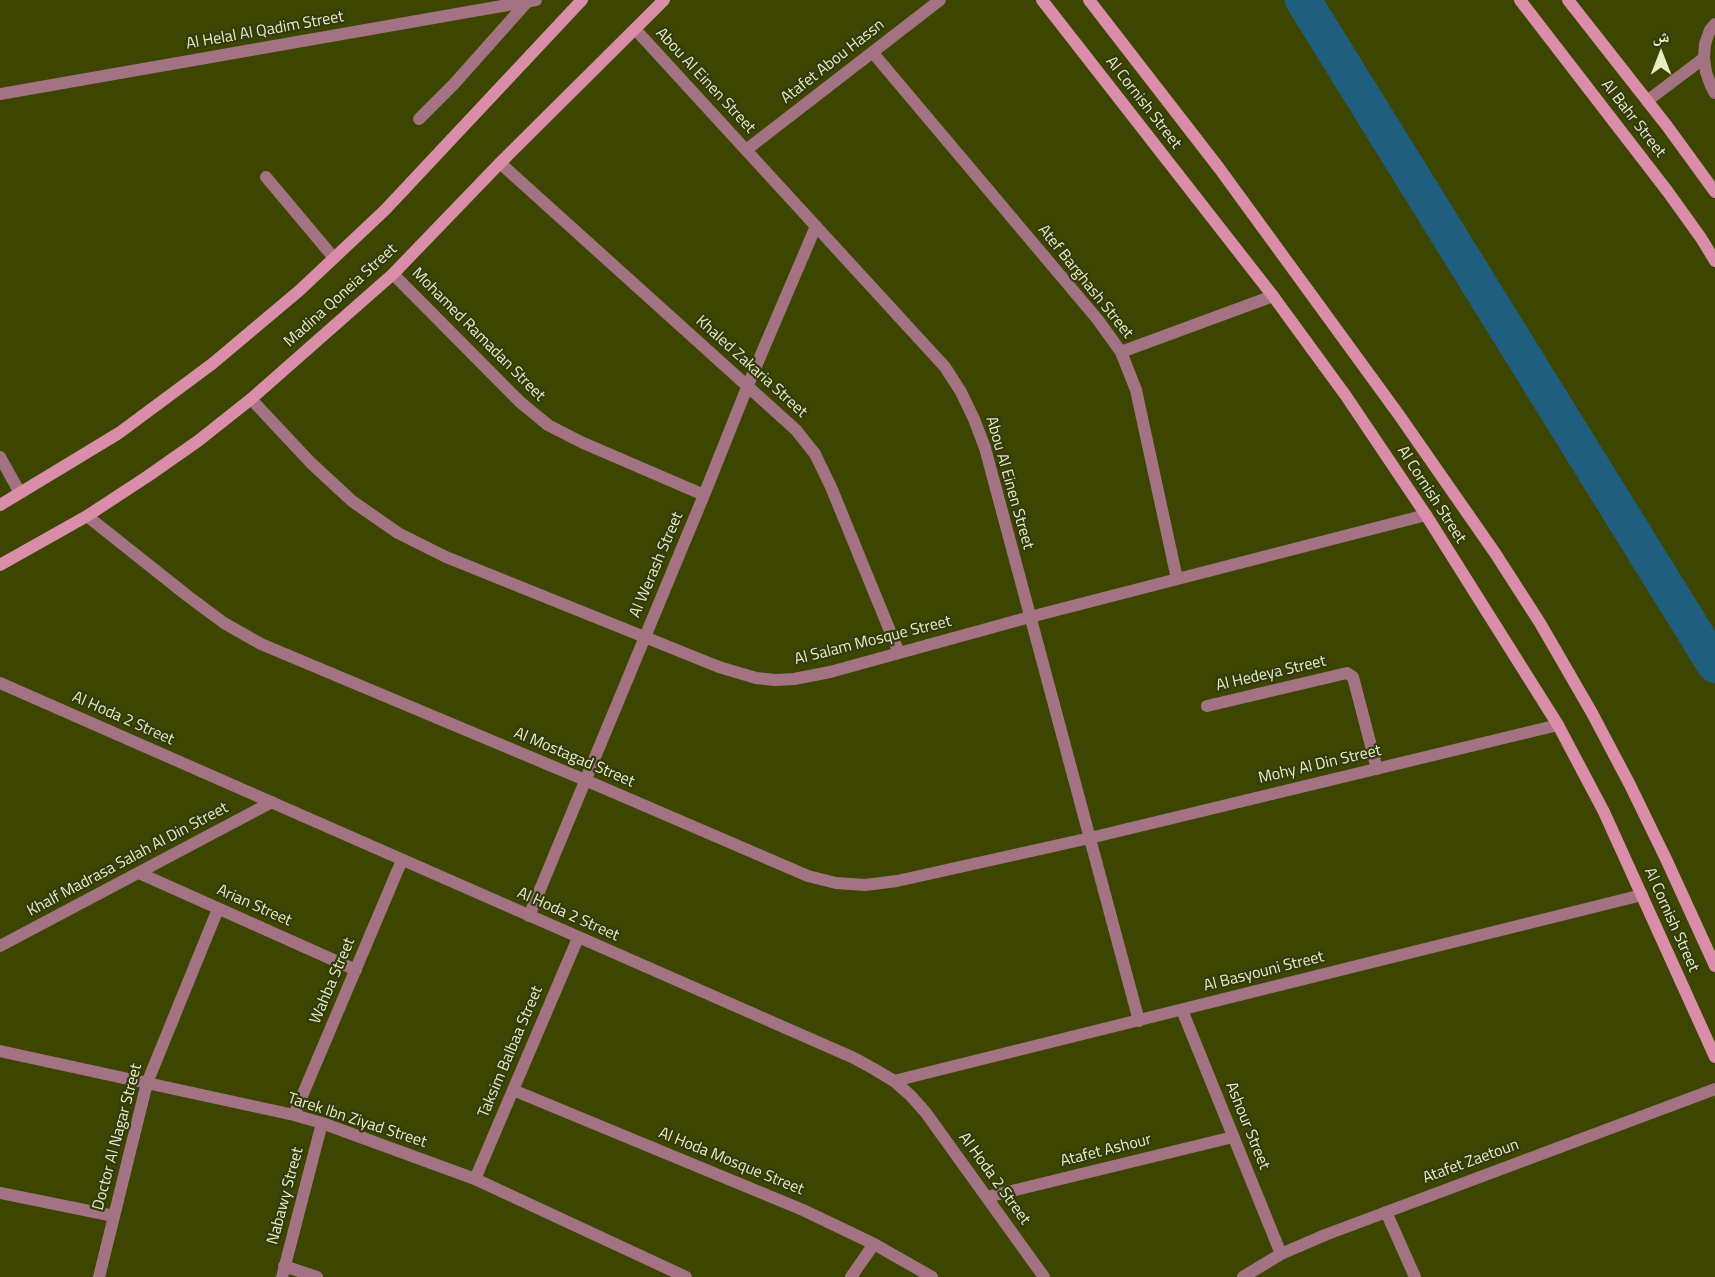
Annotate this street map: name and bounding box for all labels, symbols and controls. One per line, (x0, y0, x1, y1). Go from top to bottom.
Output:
street label: Al Helal Al Qadim Street (185, 8, 345, 54)
street label: Atafet Abou Hassn (777, 16, 889, 108)
street label: Abou Al Einen Street (651, 24, 759, 138)
north arrow (1631, 24, 1691, 84)
text: ش (1653, 24, 1669, 48)
street label: Al Cornish Street (1101, 53, 1185, 153)
street label: Al Bahr Street (1597, 76, 1669, 162)
street label: Atef Barghash Street (1033, 221, 1137, 343)
street label: Madina Qoneia Street (281, 240, 401, 352)
street label: Mohamed Ramadan Street (407, 264, 549, 406)
street label: Khaled Zakaria Street (691, 312, 811, 422)
street label: Abou Al Einen Street (981, 414, 1037, 552)
street label: Al Cornish Street (1392, 443, 1470, 547)
street label: Al Werash Street (626, 509, 688, 621)
street label: Al Salam Mosque Street (793, 612, 953, 670)
street label: Al Hedeya Street (1214, 652, 1328, 696)
street label: Al Hoda 2 Street (69, 688, 177, 750)
street label: Al Mostagad Street (511, 724, 637, 792)
street label: Mohy Al Din Street (1257, 742, 1383, 788)
street label: Khalf Madrasa Salah Al Din Street (24, 799, 232, 921)
street label: Al Cornish Street (1639, 865, 1703, 975)
street label: Arian Street (214, 881, 294, 931)
street label: Al Hoda 2 Street (514, 884, 622, 946)
street label: Wahba Street (306, 935, 360, 1027)
street label: Al Basyouni Street (1202, 948, 1326, 996)
street label: Taksim Balbaa Street (475, 983, 547, 1121)
street label: Doctor Al Nagar Street (89, 1062, 147, 1212)
street label: Ashour Street (1221, 1079, 1273, 1173)
street label: Tarek Ibn Ziyad Street (285, 1089, 429, 1153)
street label: Al Hoda Mosque Street (656, 1124, 806, 1200)
street label: Al Hoda 2 Street (954, 1129, 1034, 1229)
street label: Atafet Ashour (1058, 1130, 1154, 1172)
street label: Atafet Zaetoun (1420, 1136, 1522, 1188)
street label: Nabawy Street (264, 1145, 308, 1247)

